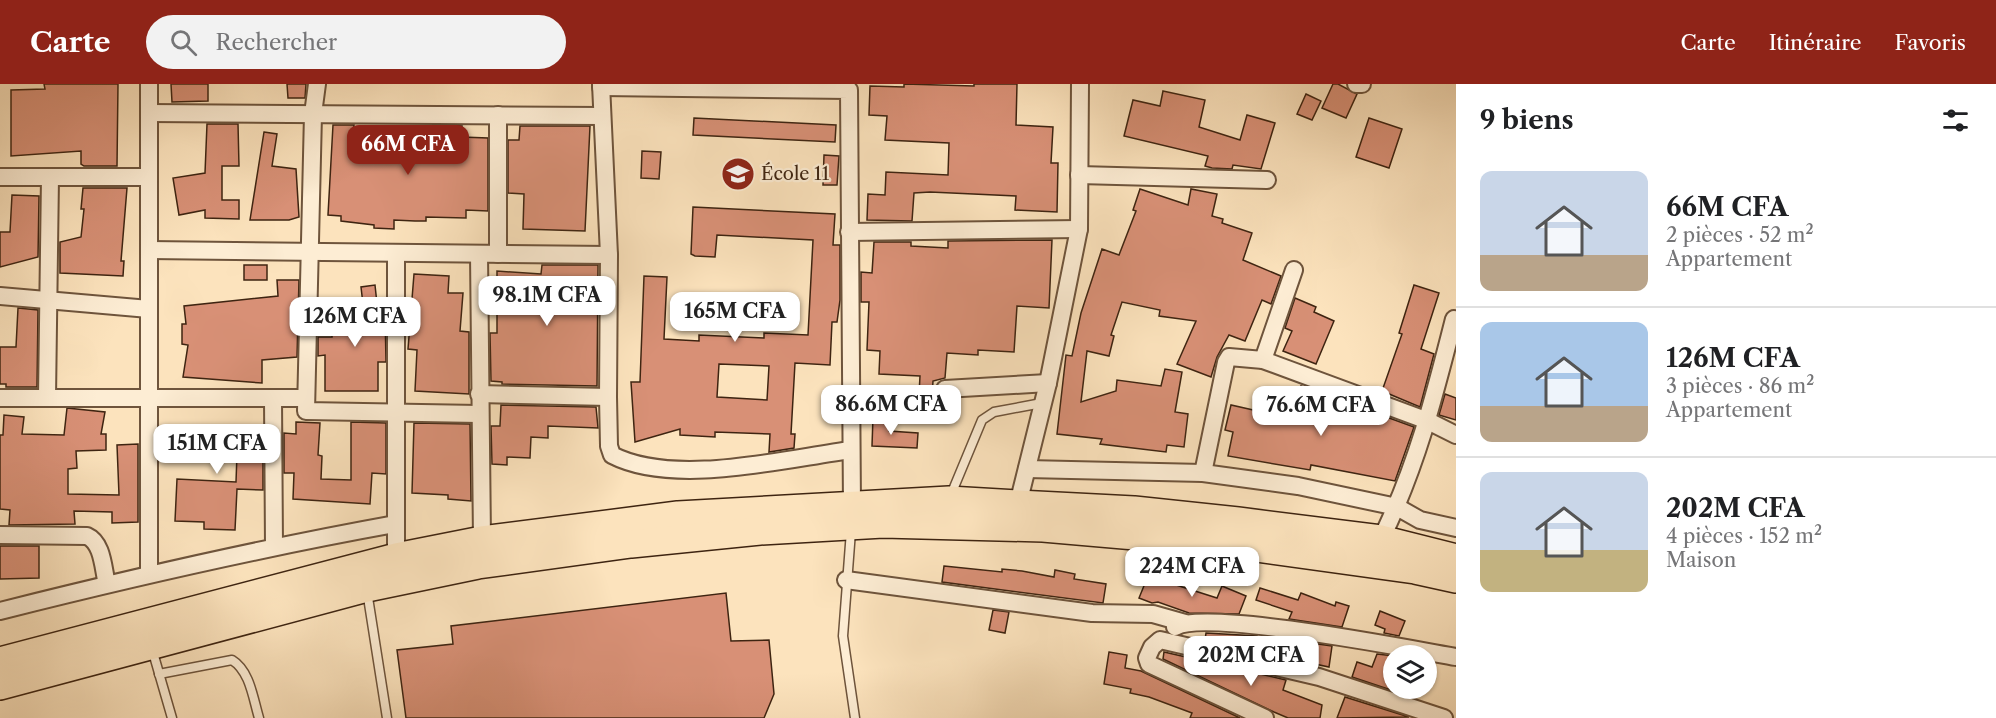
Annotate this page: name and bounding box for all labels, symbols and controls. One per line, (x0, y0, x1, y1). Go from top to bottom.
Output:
search box (146, 15, 566, 69)
text: Carte (30, 25, 110, 59)
icon: search (167, 26, 200, 59)
text: Rechercher (215, 29, 337, 56)
text: Carte (1680, 30, 1736, 55)
text: Itinéraire (1769, 30, 1862, 55)
text: Favoris (1895, 30, 1966, 55)
text: 9 biens (1480, 104, 1574, 136)
icon: filters (1939, 104, 1972, 137)
pin: 66M CFA (353, 125, 463, 176)
text: 66M CFA (361, 132, 455, 156)
school or university icon: École 11 (720, 156, 756, 192)
place label: École 11 (761, 162, 830, 185)
text: 66M CFA (1666, 191, 1788, 223)
icon: home (1528, 195, 1600, 267)
text: 2 pièces · 52 m² (1666, 223, 1814, 247)
text: Appartement (1666, 247, 1792, 271)
pin: 98.1M CFA (478, 276, 616, 327)
text: 98.1M CFA (493, 283, 601, 307)
pin: 165M CFA (673, 292, 797, 343)
pin: 126M CFA (293, 297, 417, 348)
text: 165M CFA (684, 299, 786, 323)
text: 126M CFA (304, 304, 406, 328)
text: 126M CFA (1666, 342, 1800, 374)
icon: home (1528, 346, 1600, 418)
text: 3 pièces · 86 m² (1666, 374, 1814, 398)
pin: 86.6M CFA (822, 385, 960, 436)
pin: 76.6M CFA (1252, 386, 1390, 437)
text: 86.6M CFA (835, 392, 947, 416)
text: 76.6M CFA (1266, 393, 1376, 417)
text: Appartement (1666, 398, 1792, 422)
pin: 151M CFA (155, 424, 279, 475)
text: 151M CFA (167, 431, 267, 455)
text: 202M CFA (1666, 492, 1804, 524)
icon: home (1528, 496, 1600, 568)
text: 4 pièces · 152 m² (1666, 524, 1822, 548)
pin: 224M CFA (1130, 547, 1254, 598)
text: Maison (1666, 548, 1736, 572)
text: 224M CFA (1139, 554, 1245, 578)
pin: 202M CFA (1189, 636, 1313, 687)
text: 202M CFA (1198, 643, 1304, 667)
map controls (1383, 645, 1437, 699)
button: layers (1383, 645, 1437, 699)

